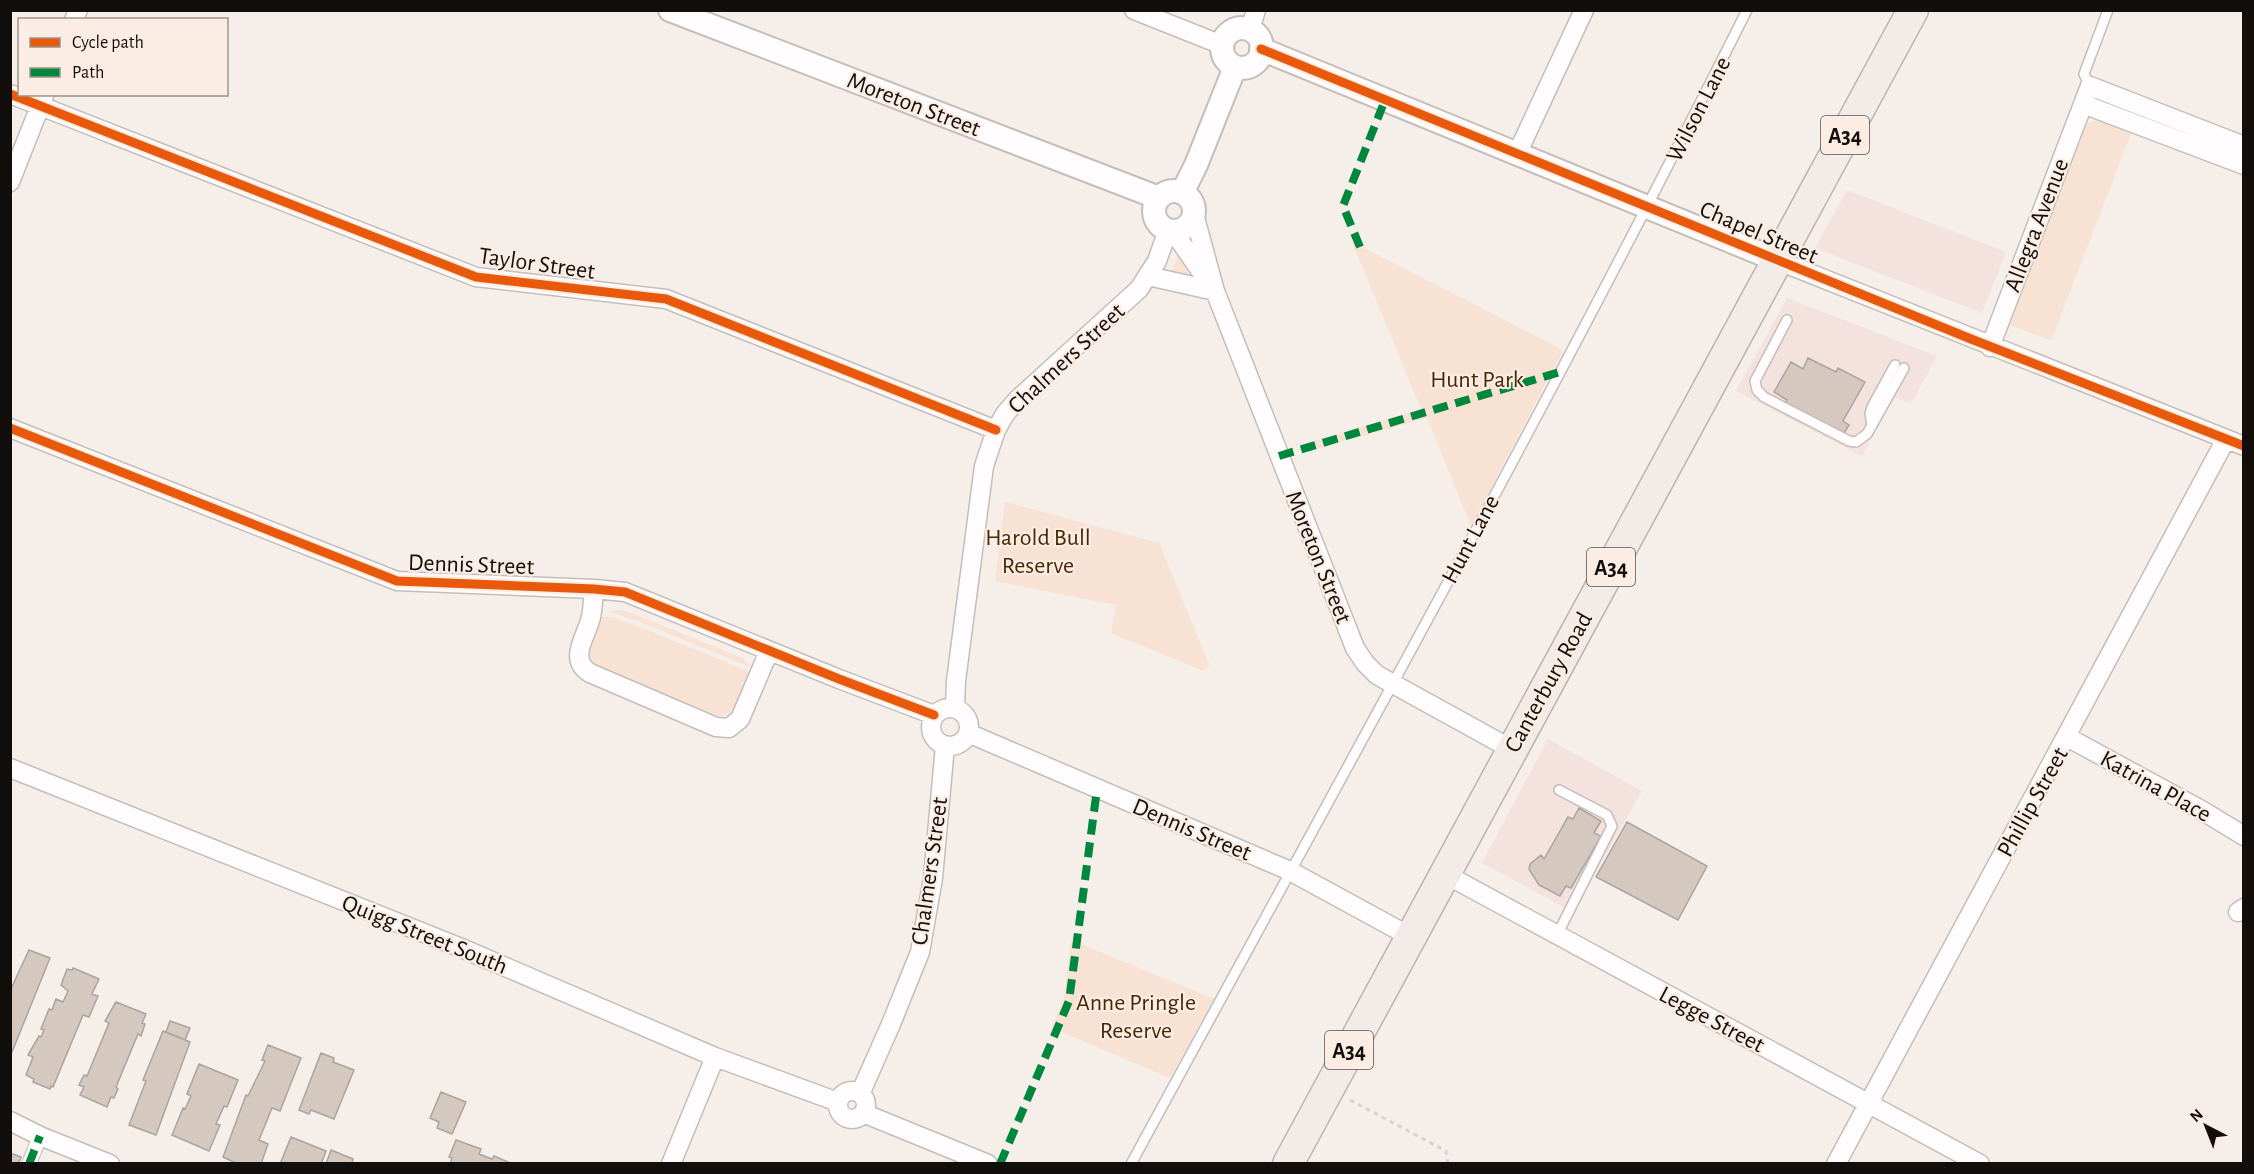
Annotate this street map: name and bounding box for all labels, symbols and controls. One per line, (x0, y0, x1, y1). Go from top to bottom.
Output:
legend (18, 18, 228, 96)
text: Cycle path (72, 34, 144, 52)
street label: Wilson Lane (1662, 53, 1736, 166)
text: Path (72, 64, 104, 82)
street label: Moreton Street (844, 69, 984, 141)
road number: A34 (1821, 116, 1869, 154)
street label: Allegra Avenue (2001, 155, 2073, 295)
street label: Chapel Street (1696, 197, 1821, 269)
street label: Taylor Street (477, 244, 597, 284)
street label: Chalmers Street (1004, 299, 1130, 418)
park label: Hunt Park (1430, 368, 1524, 392)
street label: Moreton Street (1281, 488, 1356, 627)
street label: Hunt Lane (1438, 491, 1504, 588)
park label: Harold Bull Reserve (985, 526, 1091, 578)
road number: A34 (1587, 548, 1635, 586)
street label: Dennis Street (407, 551, 535, 579)
street label: Canterbury Road (1501, 608, 1597, 757)
street label: Phillip Street (1993, 743, 2073, 861)
street label: Katrina Place (2096, 747, 2215, 827)
street label: Dennis Street (1129, 794, 1255, 866)
street label: Chalmers Street (908, 795, 952, 947)
street label: Quigg Street South (338, 891, 511, 979)
street label: Legge Street (1655, 982, 1768, 1058)
park label: Anne Pringle Reserve (1076, 991, 1196, 1043)
road number: A34 (1325, 1031, 1373, 1069)
north arrow (2176, 1096, 2236, 1156)
text: N (2187, 1106, 2206, 1125)

